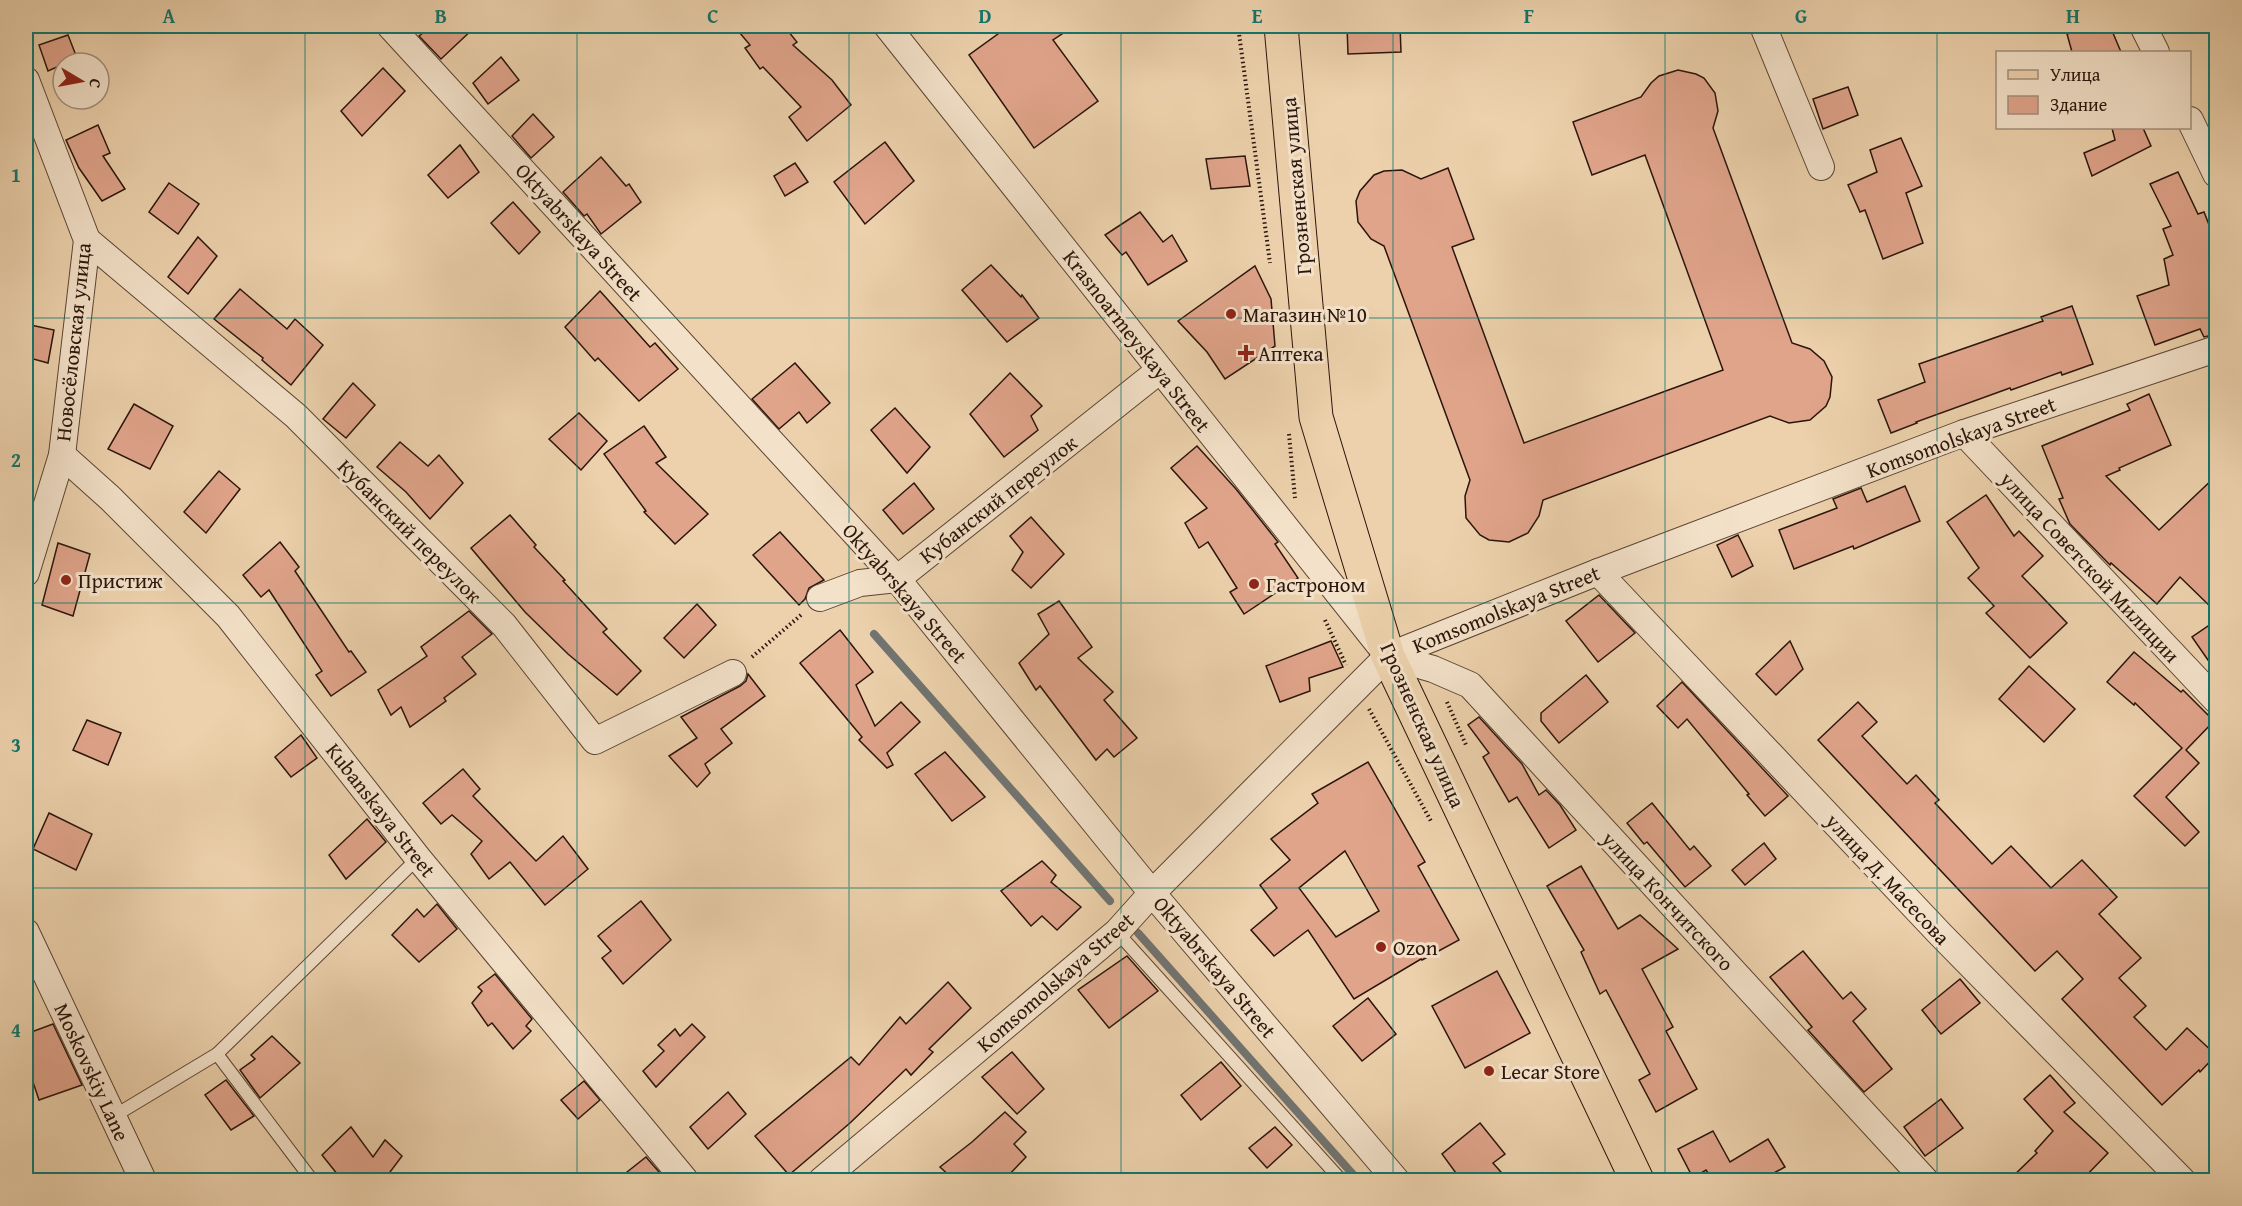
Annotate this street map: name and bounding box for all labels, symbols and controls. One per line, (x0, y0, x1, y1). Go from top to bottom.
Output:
text: A (163, 1, 176, 30)
text: B (435, 1, 447, 30)
text: C (707, 1, 719, 30)
text: D (978, 1, 992, 30)
text: E (1252, 1, 1263, 30)
text: F (1524, 1, 1534, 30)
text: G (1795, 1, 1807, 30)
text: H (2066, 1, 2080, 30)
north arrow (51, 51, 111, 111)
legend (1996, 51, 2191, 129)
text: Улица (2050, 61, 2101, 88)
text: С (83, 77, 108, 90)
text: Здание (2050, 91, 2107, 118)
street label: Грозненская улица (1273, 96, 1319, 276)
street label: Oktyabrskaya Street (508, 156, 650, 309)
text: 1 (11, 160, 21, 189)
street label: Новосёловская улица (47, 241, 99, 443)
street label: Krasnoarmeyskaya Street (1056, 243, 1219, 439)
place label: Магазин №10 (1243, 299, 1367, 330)
marker: Магазин №10 (1224, 307, 1238, 321)
place label: Аптека (1258, 338, 1324, 369)
marker: Аптека (1239, 346, 1253, 360)
street label: Komsomolskaya Street (1862, 388, 2061, 486)
street label: Кубанский переулок (912, 427, 1084, 571)
text: 2 (11, 445, 21, 474)
street label: Кубанский переулок (331, 452, 489, 610)
street label: улица Советской Милиции (1992, 464, 2187, 670)
street label: Oktyabrskaya Street (835, 516, 975, 670)
street label: Komsomolskaya Street (1408, 557, 1605, 661)
place label: Пристиж (78, 565, 163, 596)
place label: Гастроном (1266, 569, 1366, 600)
marker: Пристиж (59, 573, 73, 587)
marker: Гастроном (1247, 577, 1261, 591)
street label: Грозненская улица (1373, 637, 1473, 813)
text: 3 (11, 730, 21, 759)
street label: Kubanskaya Street (319, 736, 444, 884)
street label: улица Д. Масесова (1818, 805, 1957, 952)
street label: улица Кончитского (1594, 823, 1741, 978)
street label: Oktyabrskaya Street (1146, 889, 1284, 1045)
street label: Komsomolskaya Street (969, 904, 1141, 1059)
place label: Ozon (1393, 932, 1438, 963)
marker: Ozon (1374, 940, 1388, 954)
street label: Moskovskiy Lane (46, 998, 138, 1146)
text: 4 (11, 1015, 21, 1044)
place label: Lecar Store (1501, 1056, 1600, 1087)
marker: Lecar Store (1482, 1064, 1496, 1078)

